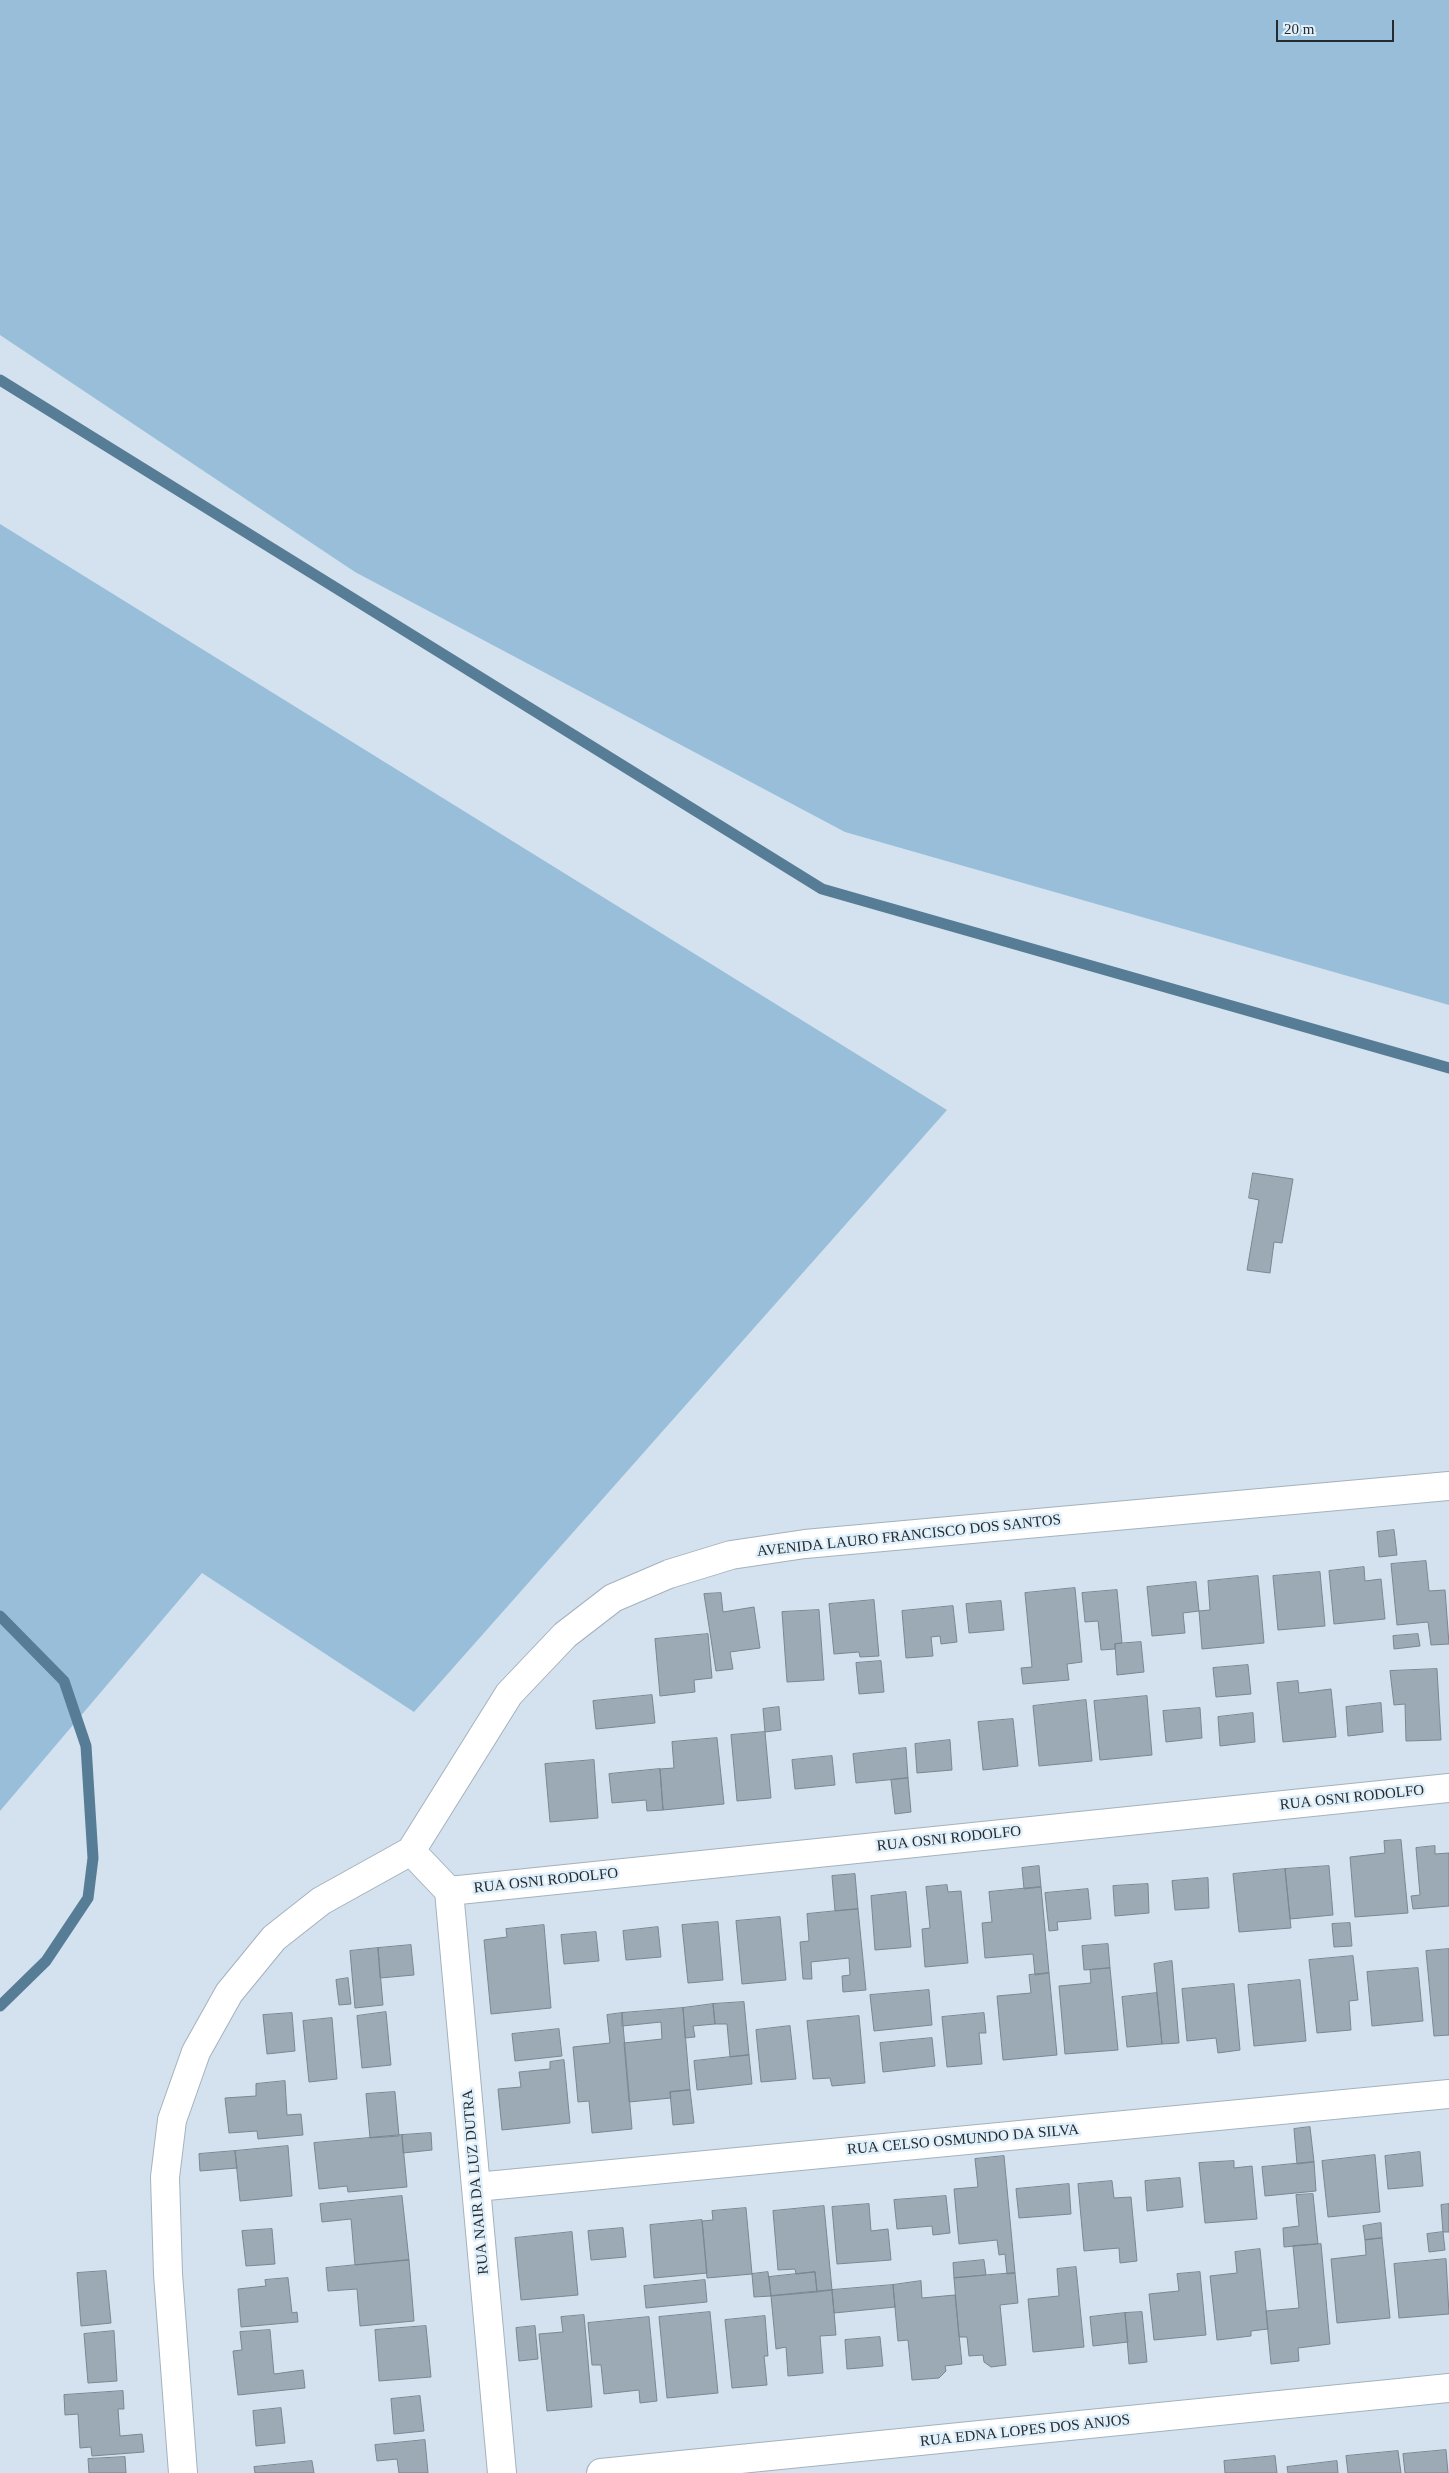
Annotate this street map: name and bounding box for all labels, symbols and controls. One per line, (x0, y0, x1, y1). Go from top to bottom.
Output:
scale bar (1279, 10, 1396, 42)
text: 20 m (1284, 21, 1314, 37)
street label: AVENIDA LAURO FRANCISCO DOS SANTOS (756, 1511, 1062, 1561)
street label: RUA OSNI RODOLFO (1279, 1781, 1425, 1815)
street label: RUA OSNI RODOLFO (876, 1822, 1022, 1856)
street label: RUA OSNI RODOLFO (473, 1864, 619, 1898)
street label: RUA NAIR DA LUZ DUTRA (459, 2089, 493, 2275)
street label: RUA CELSO OSMUNDO DA SILVA (846, 2121, 1080, 2159)
street label: RUA EDNA LOPES DOS ANJOS (919, 2411, 1131, 2451)

